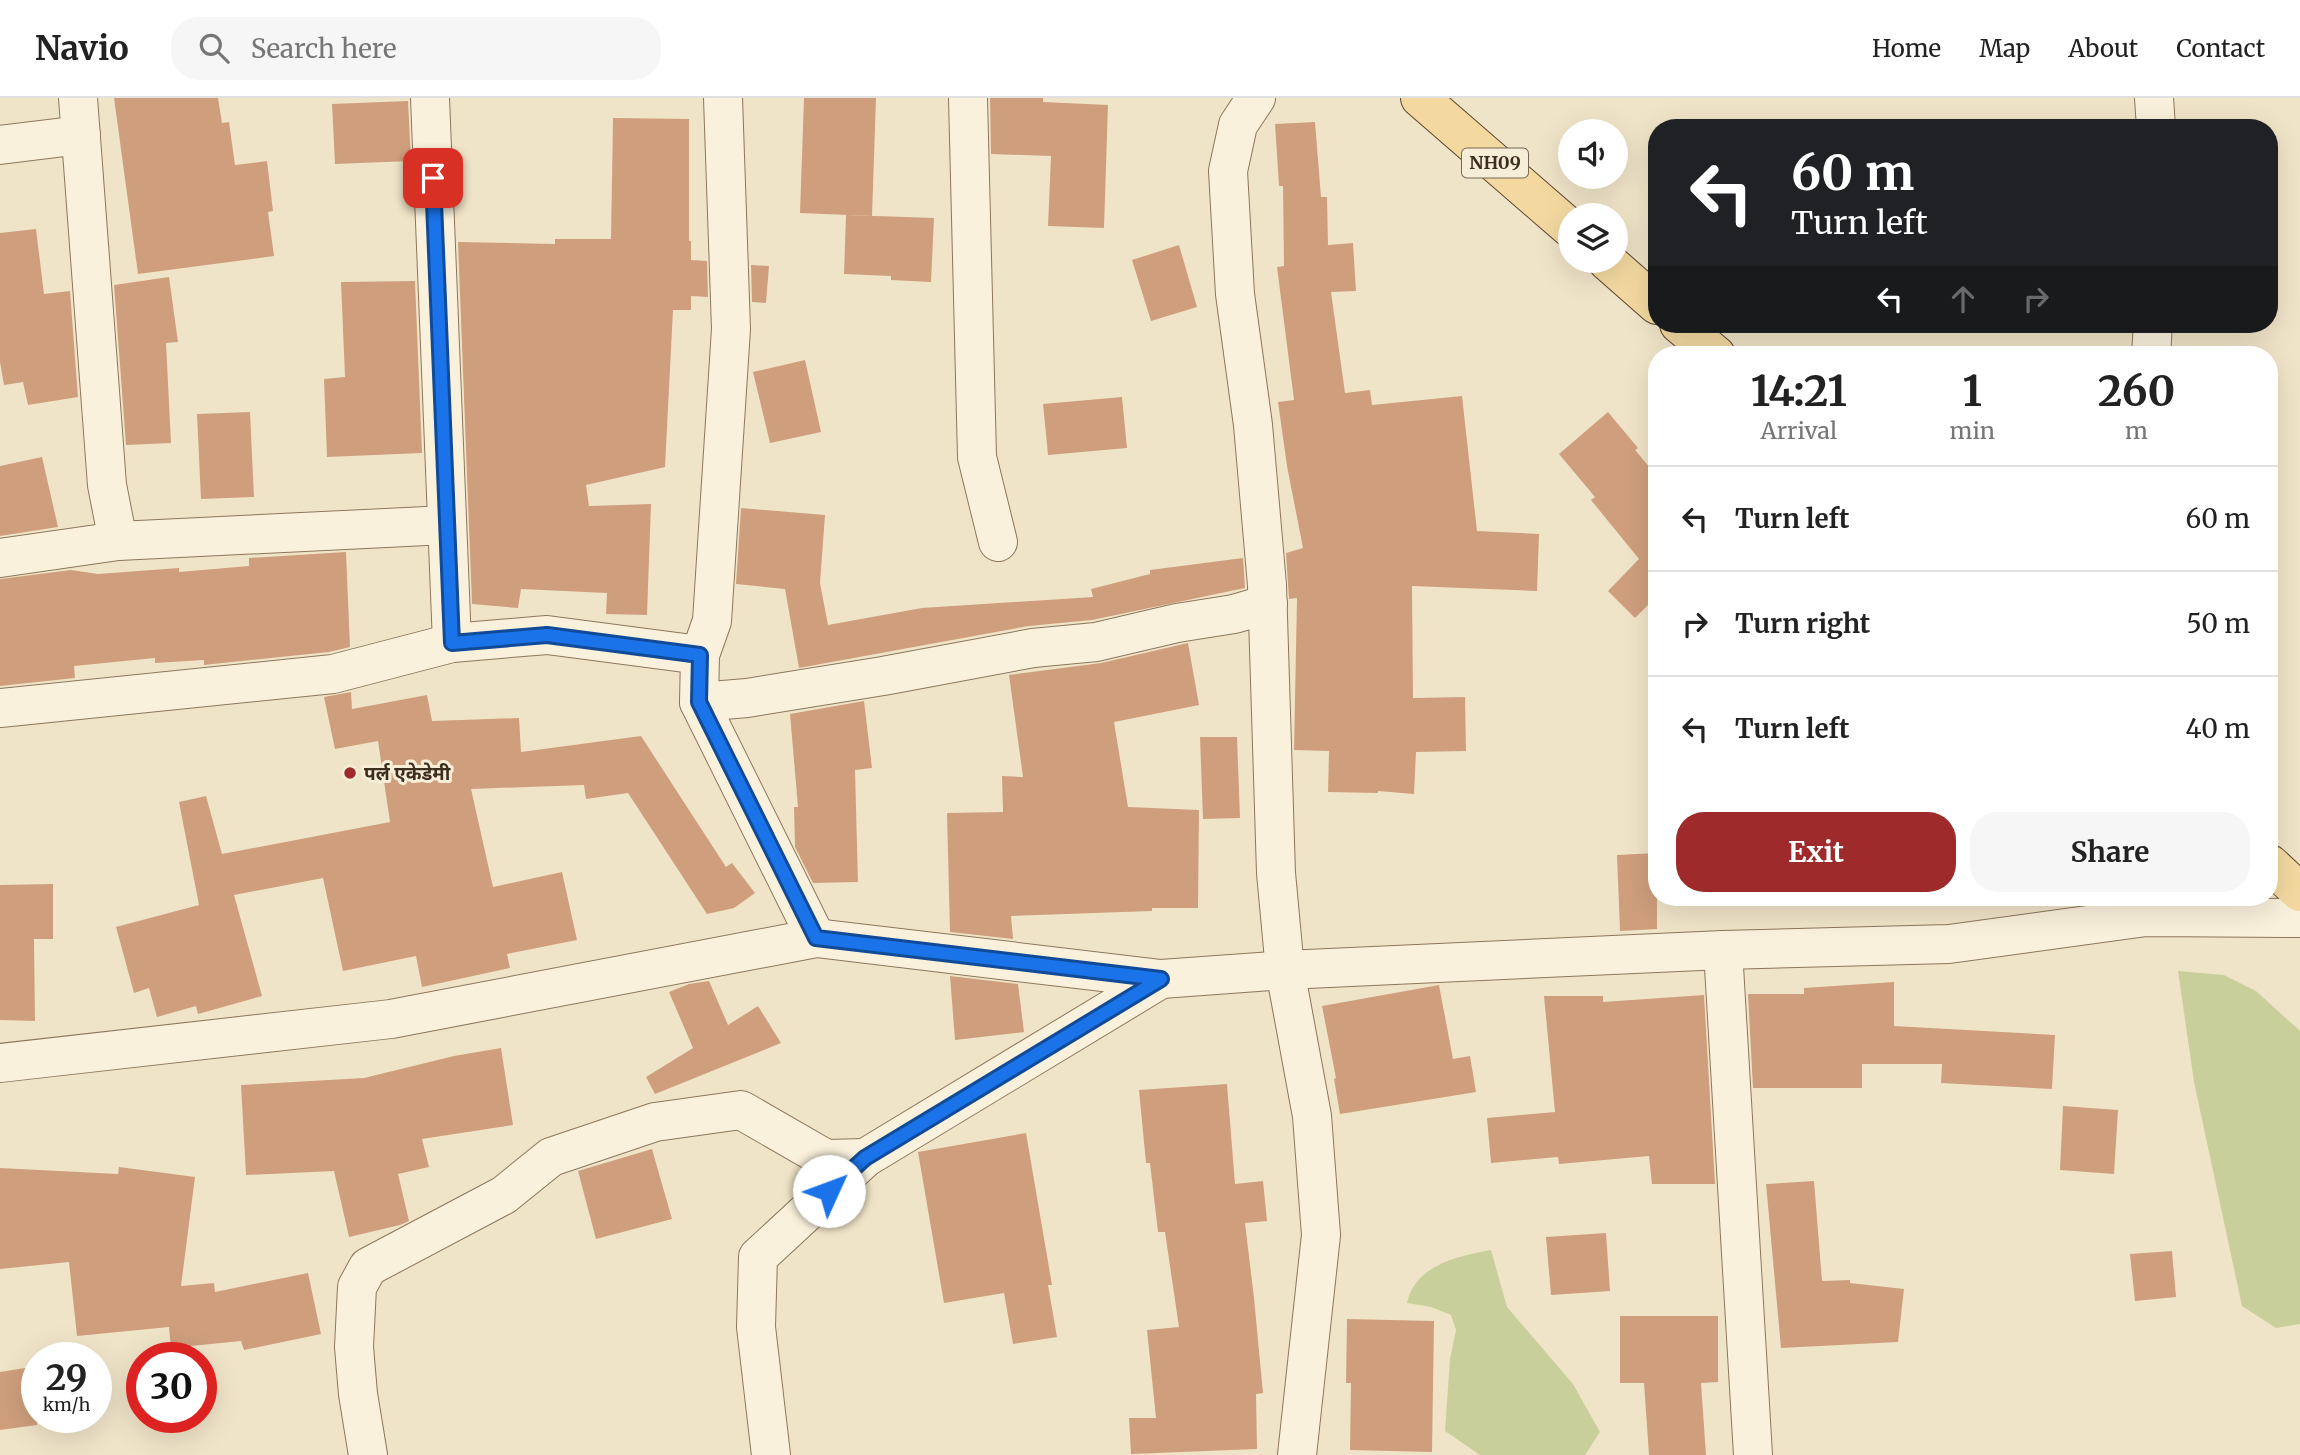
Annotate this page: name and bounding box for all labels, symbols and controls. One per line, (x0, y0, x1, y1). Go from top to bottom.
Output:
search box (171, 17, 661, 80)
text: Navio (35, 28, 129, 69)
icon: search (195, 29, 233, 67)
text: Search here (251, 32, 396, 65)
text: Home (1872, 33, 1941, 64)
text: Map (1979, 33, 2030, 64)
text: About (2068, 33, 2138, 64)
text: Contact (2176, 33, 2265, 64)
map controls (1558, 119, 1628, 273)
button: sound (1558, 119, 1628, 189)
text: 60 m (1791, 142, 1914, 203)
icon: left (1676, 147, 1767, 238)
pin (403, 148, 463, 208)
road number: NH09 (1462, 149, 1528, 178)
icon: arrive (414, 159, 452, 197)
button: layers (1558, 203, 1628, 273)
text: Turn left (1791, 203, 1928, 243)
icon: left (1871, 280, 1909, 318)
icon: ahead (1944, 280, 1982, 318)
icon: right (2017, 280, 2055, 318)
text: 14:21 (1751, 365, 1847, 417)
text: 1 (1963, 365, 1982, 417)
text: 260 (2098, 365, 2175, 417)
text: Arrival (1760, 416, 1837, 445)
text: min (1950, 416, 1995, 445)
text: m (2125, 416, 2148, 445)
icon: left (1676, 500, 1714, 538)
text: Turn left (1735, 502, 1849, 535)
text: 60 m (2186, 502, 2250, 535)
icon: right (1676, 605, 1714, 643)
text: Turn right (1735, 607, 1870, 640)
text: 50 m (2186, 607, 2250, 640)
icon: left (1676, 710, 1714, 748)
text: Turn left (1735, 712, 1849, 745)
text: 40 m (2186, 712, 2250, 745)
place label: पर्ल एकेडेमी (364, 761, 451, 785)
marker: पर्ल एकेडेमी (342, 765, 358, 781)
button: Exit (1676, 812, 1956, 892)
button: Share (1970, 812, 2250, 892)
position arrow (792, 1154, 866, 1228)
speed limit sign: 30 (126, 1342, 217, 1433)
text: 29 (46, 1356, 87, 1400)
text: km/h (43, 1393, 90, 1416)

